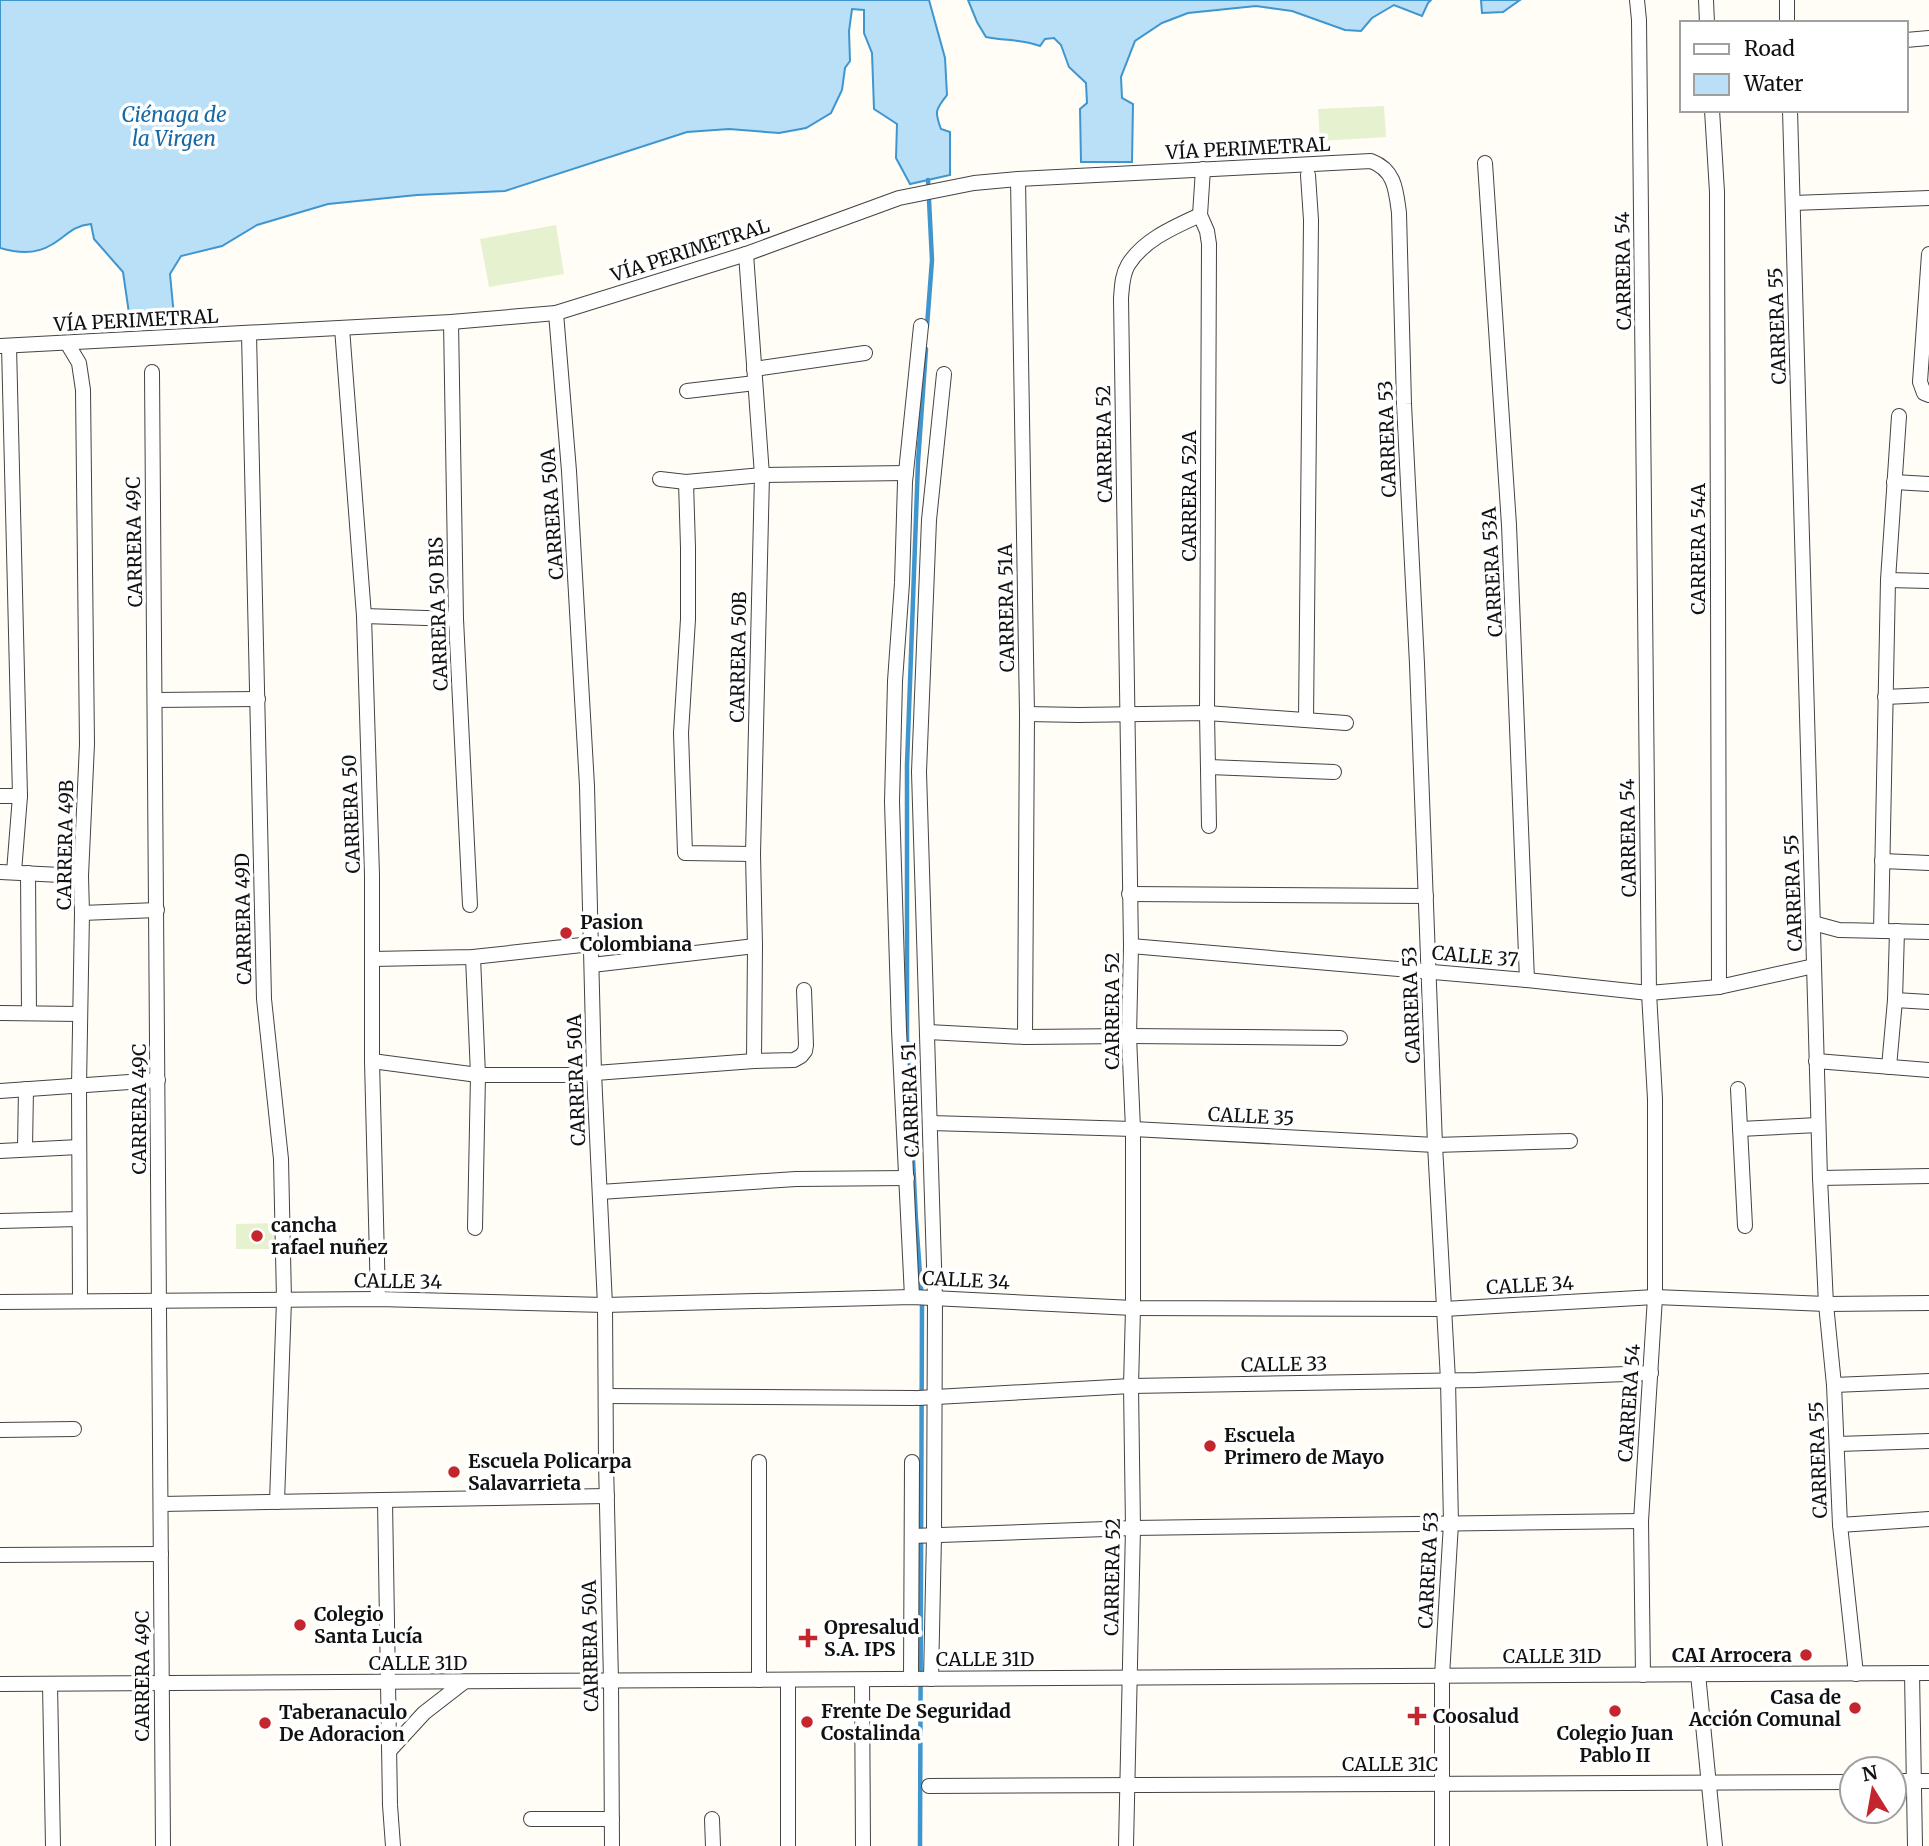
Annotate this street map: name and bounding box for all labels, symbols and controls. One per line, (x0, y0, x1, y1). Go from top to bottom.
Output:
legend (1680, 21, 1908, 112)
text: Road (1744, 35, 1795, 62)
text: Water (1743, 70, 1803, 97)
water label: Ciénaga de la Virgen (121, 101, 227, 152)
street label: VÍA PERIMETRAL (1164, 132, 1331, 164)
street label: CARRERA 54 (1610, 211, 1636, 330)
street label: VÍA PERIMETRAL (607, 213, 772, 287)
street label: CARRERA 55 (1763, 267, 1791, 385)
street label: VÍA PERIMETRAL (52, 304, 219, 336)
street label: CARRERA 53 (1373, 380, 1401, 498)
street label: CARRERA 52 (1091, 385, 1117, 503)
street label: CARRERA 52A (1177, 430, 1201, 562)
street label: CARRERA 50A (535, 447, 569, 581)
street label: CARRERA 49C (121, 476, 147, 608)
street label: CARRERA 54A (1686, 483, 1710, 615)
street label: CARRERA 53A (1477, 506, 1507, 638)
street label: CARRERA 50 BIS (423, 537, 453, 691)
street label: CARRERA 51A (993, 543, 1019, 672)
street label: CARRERA 50B (725, 591, 751, 723)
street label: CARRERA 50 (337, 754, 365, 874)
street label: CARRERA 54 (1615, 778, 1641, 897)
street label: CARRERA 49B (52, 779, 78, 910)
street label: CARRERA 55 (1779, 834, 1807, 952)
street label: CARRERA 49D (230, 853, 256, 985)
place label: Pasion Colombiana (580, 910, 692, 956)
marker: Pasion Colombiana (558, 925, 574, 941)
street label: CALLE 37 (1431, 940, 1519, 972)
street label: CARRERA 53 (1397, 946, 1425, 1064)
street label: CARRERA 52 (1100, 952, 1124, 1070)
street label: CARRERA 50A (562, 1013, 590, 1146)
street label: CARRERA 51 (896, 1042, 924, 1158)
street label: CARRERA 49C (127, 1044, 151, 1174)
street label: CALLE 35 (1207, 1102, 1295, 1130)
place label: cancha rafael nuñez (271, 1213, 388, 1259)
marker: cancha rafael nuñez (249, 1228, 265, 1244)
street label: CALLE 34 (921, 1266, 1011, 1294)
street label: CALLE 34 (354, 1268, 442, 1294)
street label: CALLE 34 (1485, 1271, 1575, 1299)
street label: CARRERA 54 (1613, 1343, 1645, 1463)
street label: CALLE 33 (1241, 1351, 1327, 1377)
street label: CARRERA 55 (1804, 1401, 1832, 1519)
place label: Escuela Primero de Mayo (1224, 1423, 1384, 1469)
marker: Escuela Primero de Mayo (1202, 1438, 1218, 1454)
place label: Escuela Policarpa Salavarrieta (468, 1449, 632, 1495)
marker: Escuela Policarpa Salavarrieta (446, 1464, 462, 1480)
street label: CARRERA 53 (1413, 1511, 1443, 1629)
street label: CARRERA 52 (1099, 1518, 1125, 1636)
street label: CARRERA 50A (577, 1579, 603, 1712)
place label: Colegio Santa Lucía (314, 1602, 423, 1648)
street label: CARRERA 49C (130, 1611, 154, 1741)
place label: Opresalud S.A. IPS (824, 1615, 920, 1661)
marker: Colegio Santa Lucía (292, 1617, 308, 1633)
marker: Opresalud S.A. IPS (798, 1628, 818, 1648)
place label: CAI Arrocera (1672, 1643, 1792, 1667)
street label: CALLE 31D (1503, 1644, 1601, 1668)
street label: CALLE 31D (936, 1647, 1034, 1671)
marker: CAI Arrocera (1798, 1647, 1814, 1663)
street label: CALLE 31D (369, 1651, 467, 1675)
place label: Casa de Acción Comunal (1688, 1685, 1841, 1731)
place label: Frente De Seguridad Costalinda (821, 1699, 1011, 1745)
place label: Taberanaculo De Adoracion (279, 1700, 407, 1746)
marker: Casa de Acción Comunal (1847, 1700, 1863, 1716)
marker: Colegio Juan Pablo II (1607, 1703, 1623, 1719)
place label: Coosalud (1433, 1704, 1519, 1728)
marker: Coosalud (1407, 1706, 1427, 1726)
marker: Frente De Seguridad Costalinda (799, 1714, 815, 1730)
marker: Taberanaculo De Adoracion (257, 1715, 273, 1731)
place label: Colegio Juan Pablo II (1557, 1721, 1673, 1767)
street label: CALLE 31C (1342, 1752, 1438, 1776)
north arrow (1838, 1755, 1908, 1825)
text: N (1860, 1760, 1879, 1787)

